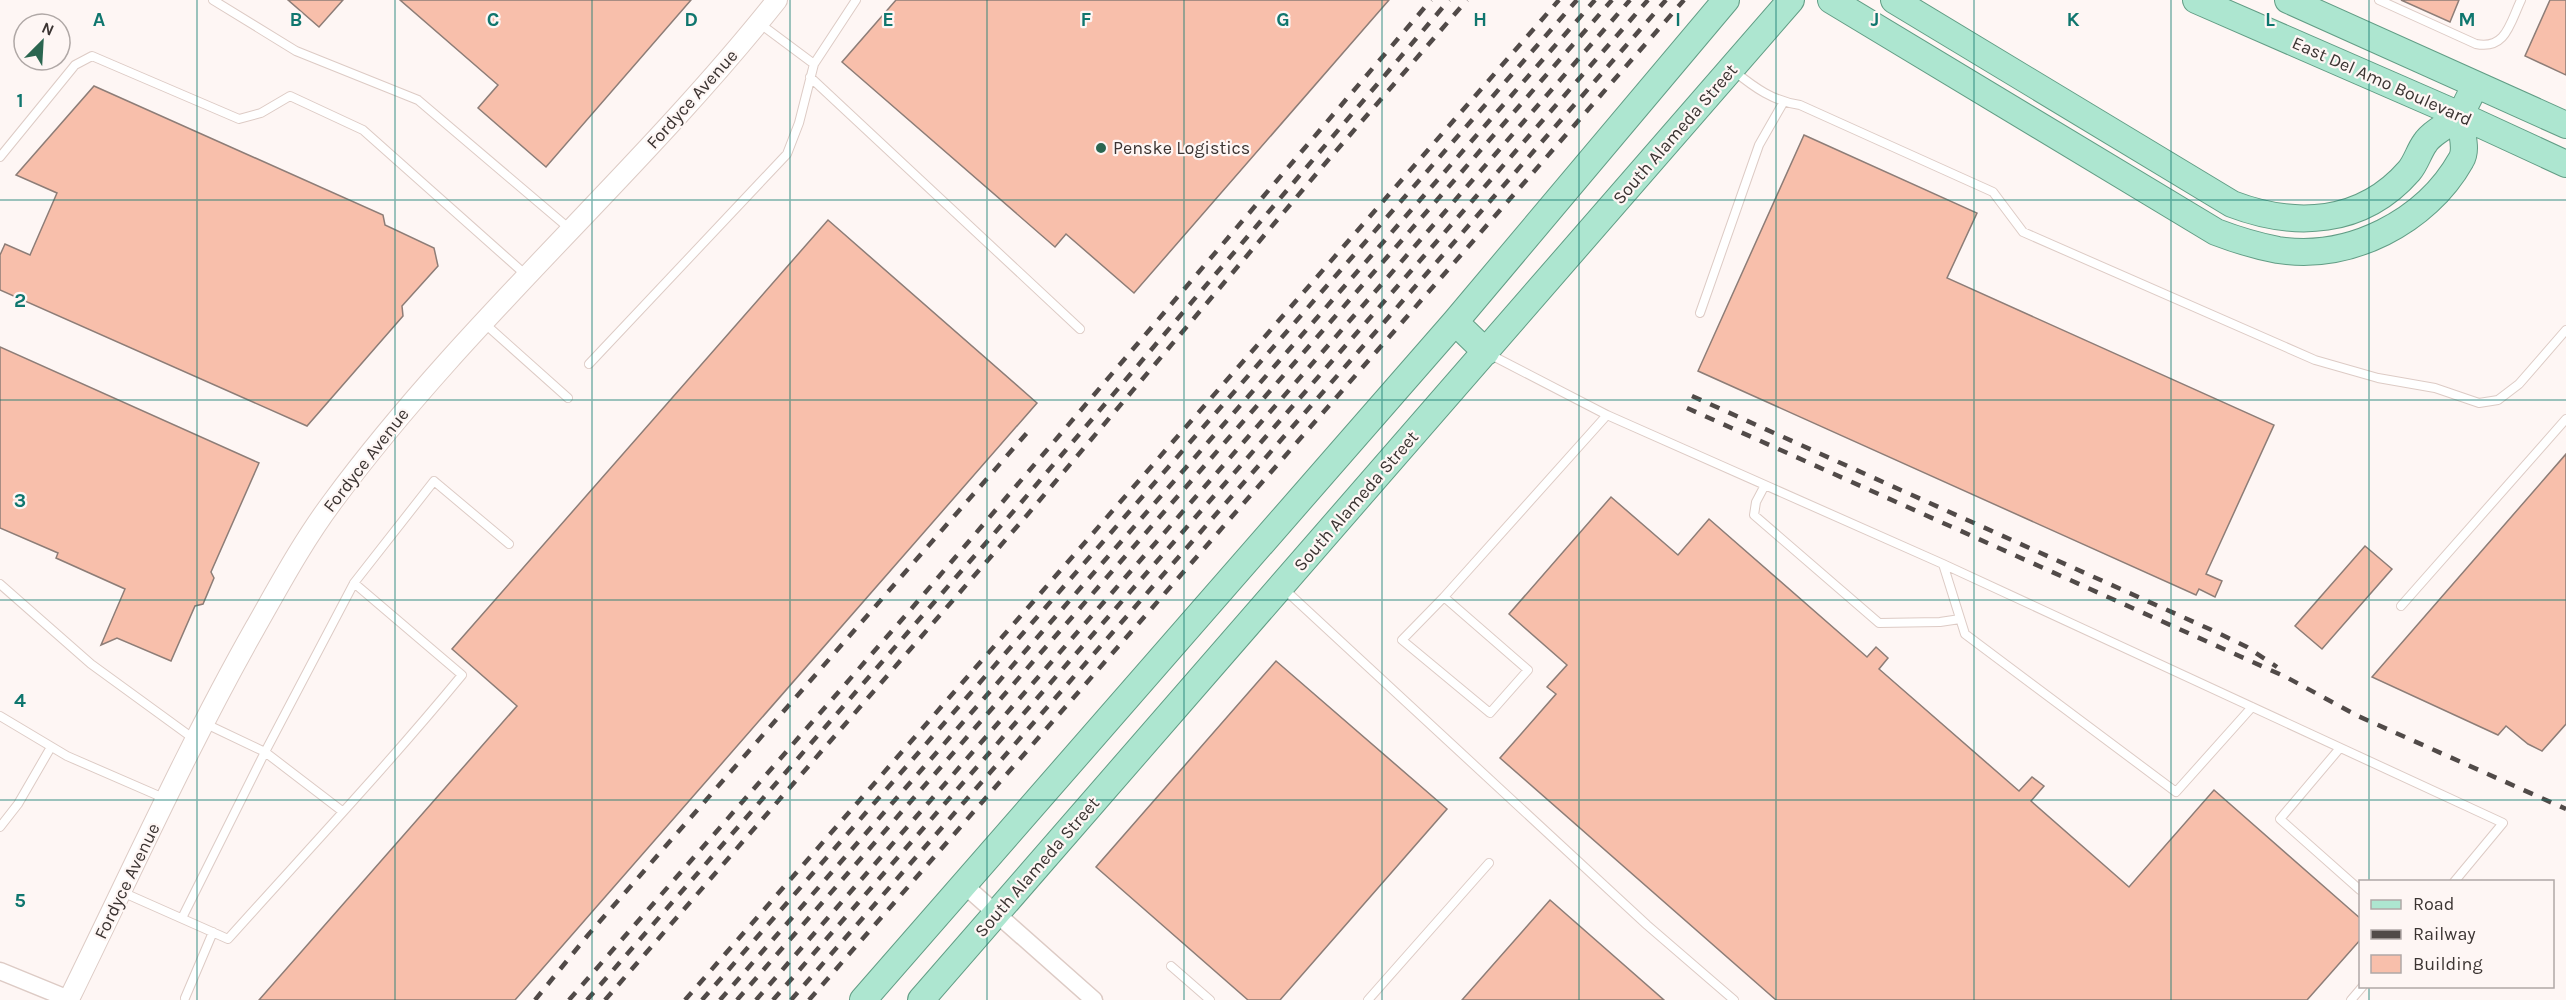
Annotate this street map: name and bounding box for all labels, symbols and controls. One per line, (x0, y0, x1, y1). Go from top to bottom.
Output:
text: A (93, 8, 106, 31)
text: B (290, 8, 302, 31)
text: C (487, 8, 499, 31)
text: D (684, 8, 698, 31)
text: E (882, 8, 894, 31)
text: F (1081, 8, 1092, 31)
text: G (1276, 8, 1290, 31)
text: H (1473, 8, 1487, 31)
text: I (1675, 8, 1681, 31)
text: J (1871, 8, 1879, 31)
text: K (2066, 8, 2080, 31)
text: L (2265, 8, 2275, 31)
text: M (2458, 8, 2476, 31)
north arrow (12, 12, 72, 72)
text: N (39, 18, 57, 40)
street label: East Del Amo Boulevard (2289, 31, 2475, 131)
street label: Fordyce Avenue (642, 45, 742, 153)
street label: South Alameda Street (1608, 59, 1742, 209)
text: 1 (16, 89, 24, 112)
place label: Penske Logistics (1113, 137, 1250, 159)
marker: Penske Logistics (1094, 141, 1108, 155)
text: 2 (14, 289, 26, 312)
street label: Fordyce Avenue (318, 403, 414, 517)
street label: South Alameda Street (1289, 426, 1423, 576)
text: 3 (14, 489, 26, 512)
text: 4 (14, 689, 26, 712)
street label: South Alameda Street (970, 792, 1104, 942)
street label: Fordyce Avenue (89, 819, 165, 943)
legend (2359, 880, 2554, 988)
text: 5 (14, 889, 26, 912)
text: Road (2413, 893, 2454, 915)
text: Railway (2413, 923, 2476, 945)
text: Building (2413, 953, 2483, 975)

